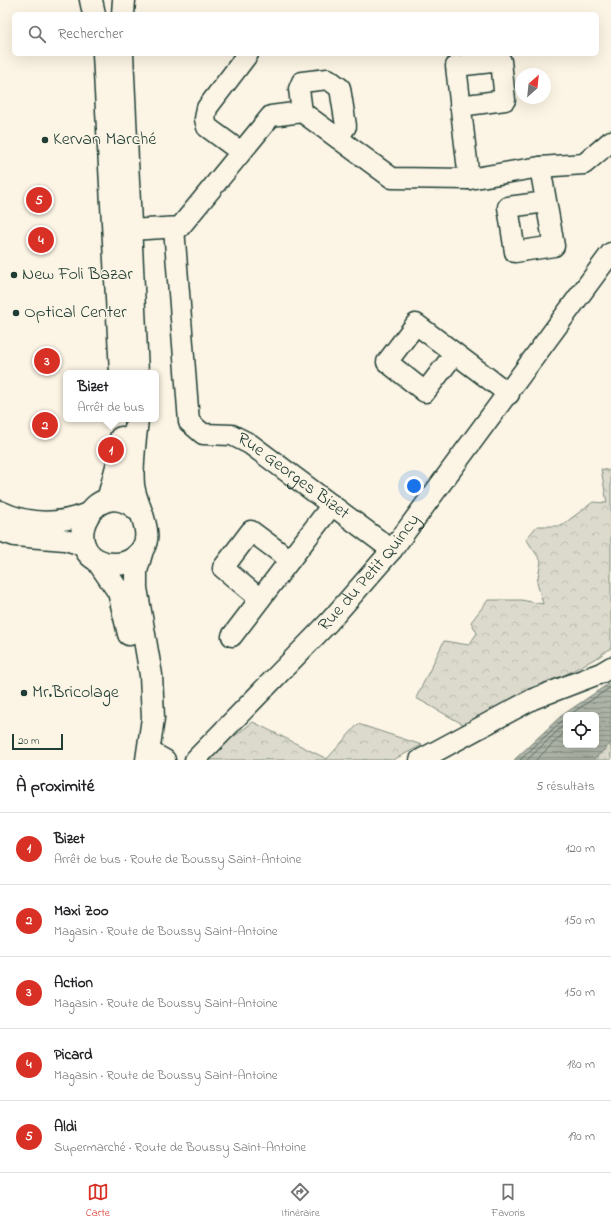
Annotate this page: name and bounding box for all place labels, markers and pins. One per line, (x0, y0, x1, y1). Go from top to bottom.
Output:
place label: Kervan Marché (53, 127, 157, 153)
marker: Kervan Marché (40, 135, 50, 145)
pin: 5 (26, 185, 52, 215)
pin: 4 (28, 225, 54, 255)
place label: New Foli Bazar (22, 262, 133, 288)
marker: New Foli Bazar (9, 270, 19, 280)
place label: Optical Center (24, 300, 127, 326)
marker: Optical Center (11, 308, 21, 318)
pin: 3 (34, 346, 60, 376)
pin: 2 (32, 410, 58, 440)
pin: 1 (98, 435, 124, 465)
place label: Mr.Bricolage (32, 680, 120, 707)
marker: Mr.Bricolage (19, 688, 29, 698)

